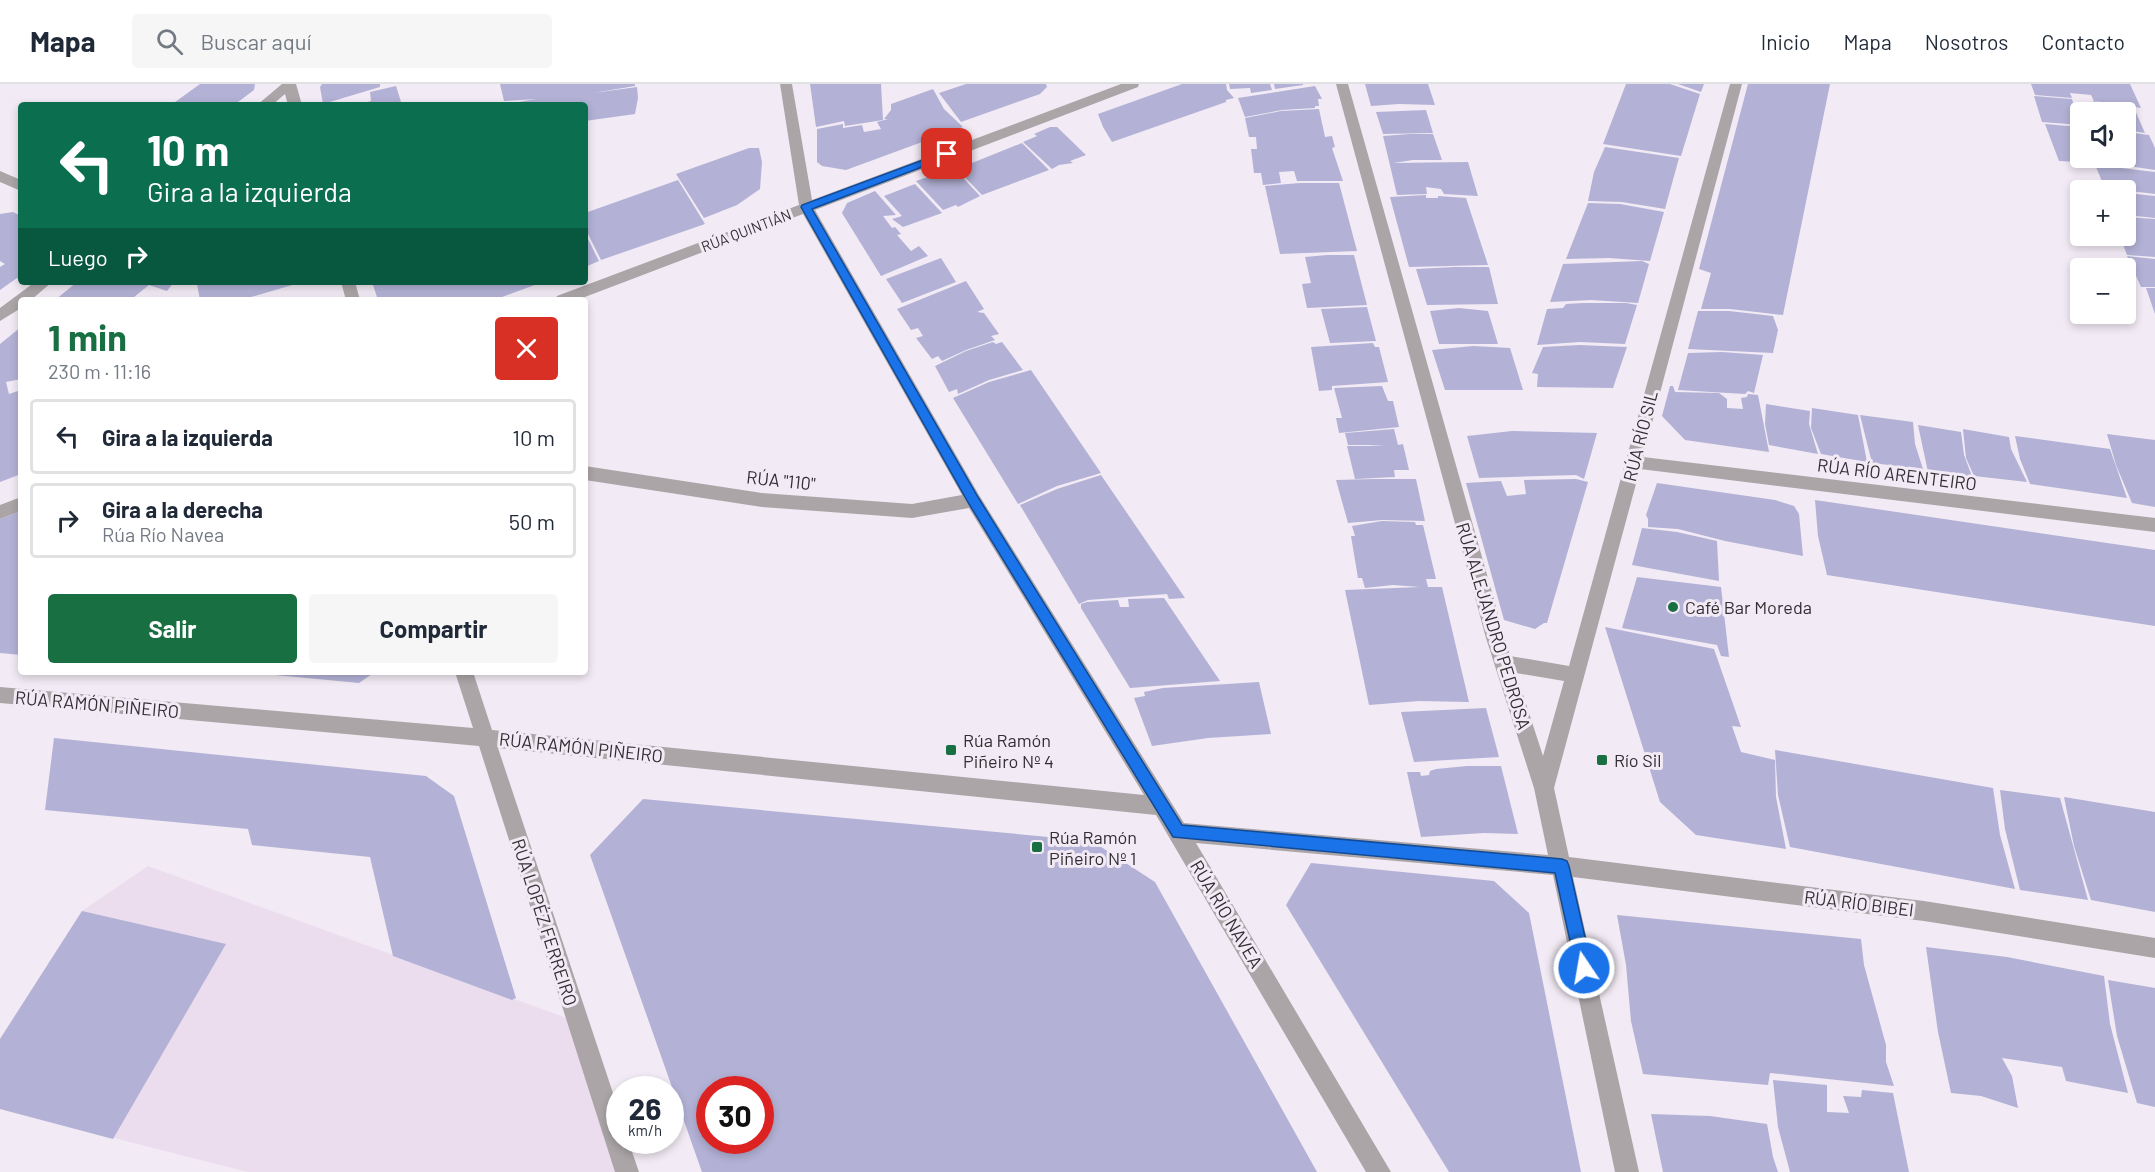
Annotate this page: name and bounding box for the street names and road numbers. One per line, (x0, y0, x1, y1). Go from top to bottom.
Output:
street label: RÚA QUINTIÁN (698, 205, 794, 255)
street label: RÚA RÍO SIL (1618, 388, 1662, 484)
street label: RÚA RÍO ARENTEIRO (1816, 453, 1978, 495)
street label: RÚA "110" (745, 465, 817, 495)
street label: RÚA ALEJANDRO PEDROSA (1452, 520, 1536, 732)
street label: RÚA RAMÓN PIÑEIRO (14, 686, 180, 722)
street label: RÚA RAMÓN PIÑEIRO (498, 727, 664, 767)
street label: RÚA LOPÉZ FERREIRO (508, 836, 582, 1008)
street label: RÚA RÍO NAVEA (1186, 856, 1268, 972)
street label: RÚA RÍO BIBEI (1803, 885, 1915, 921)

